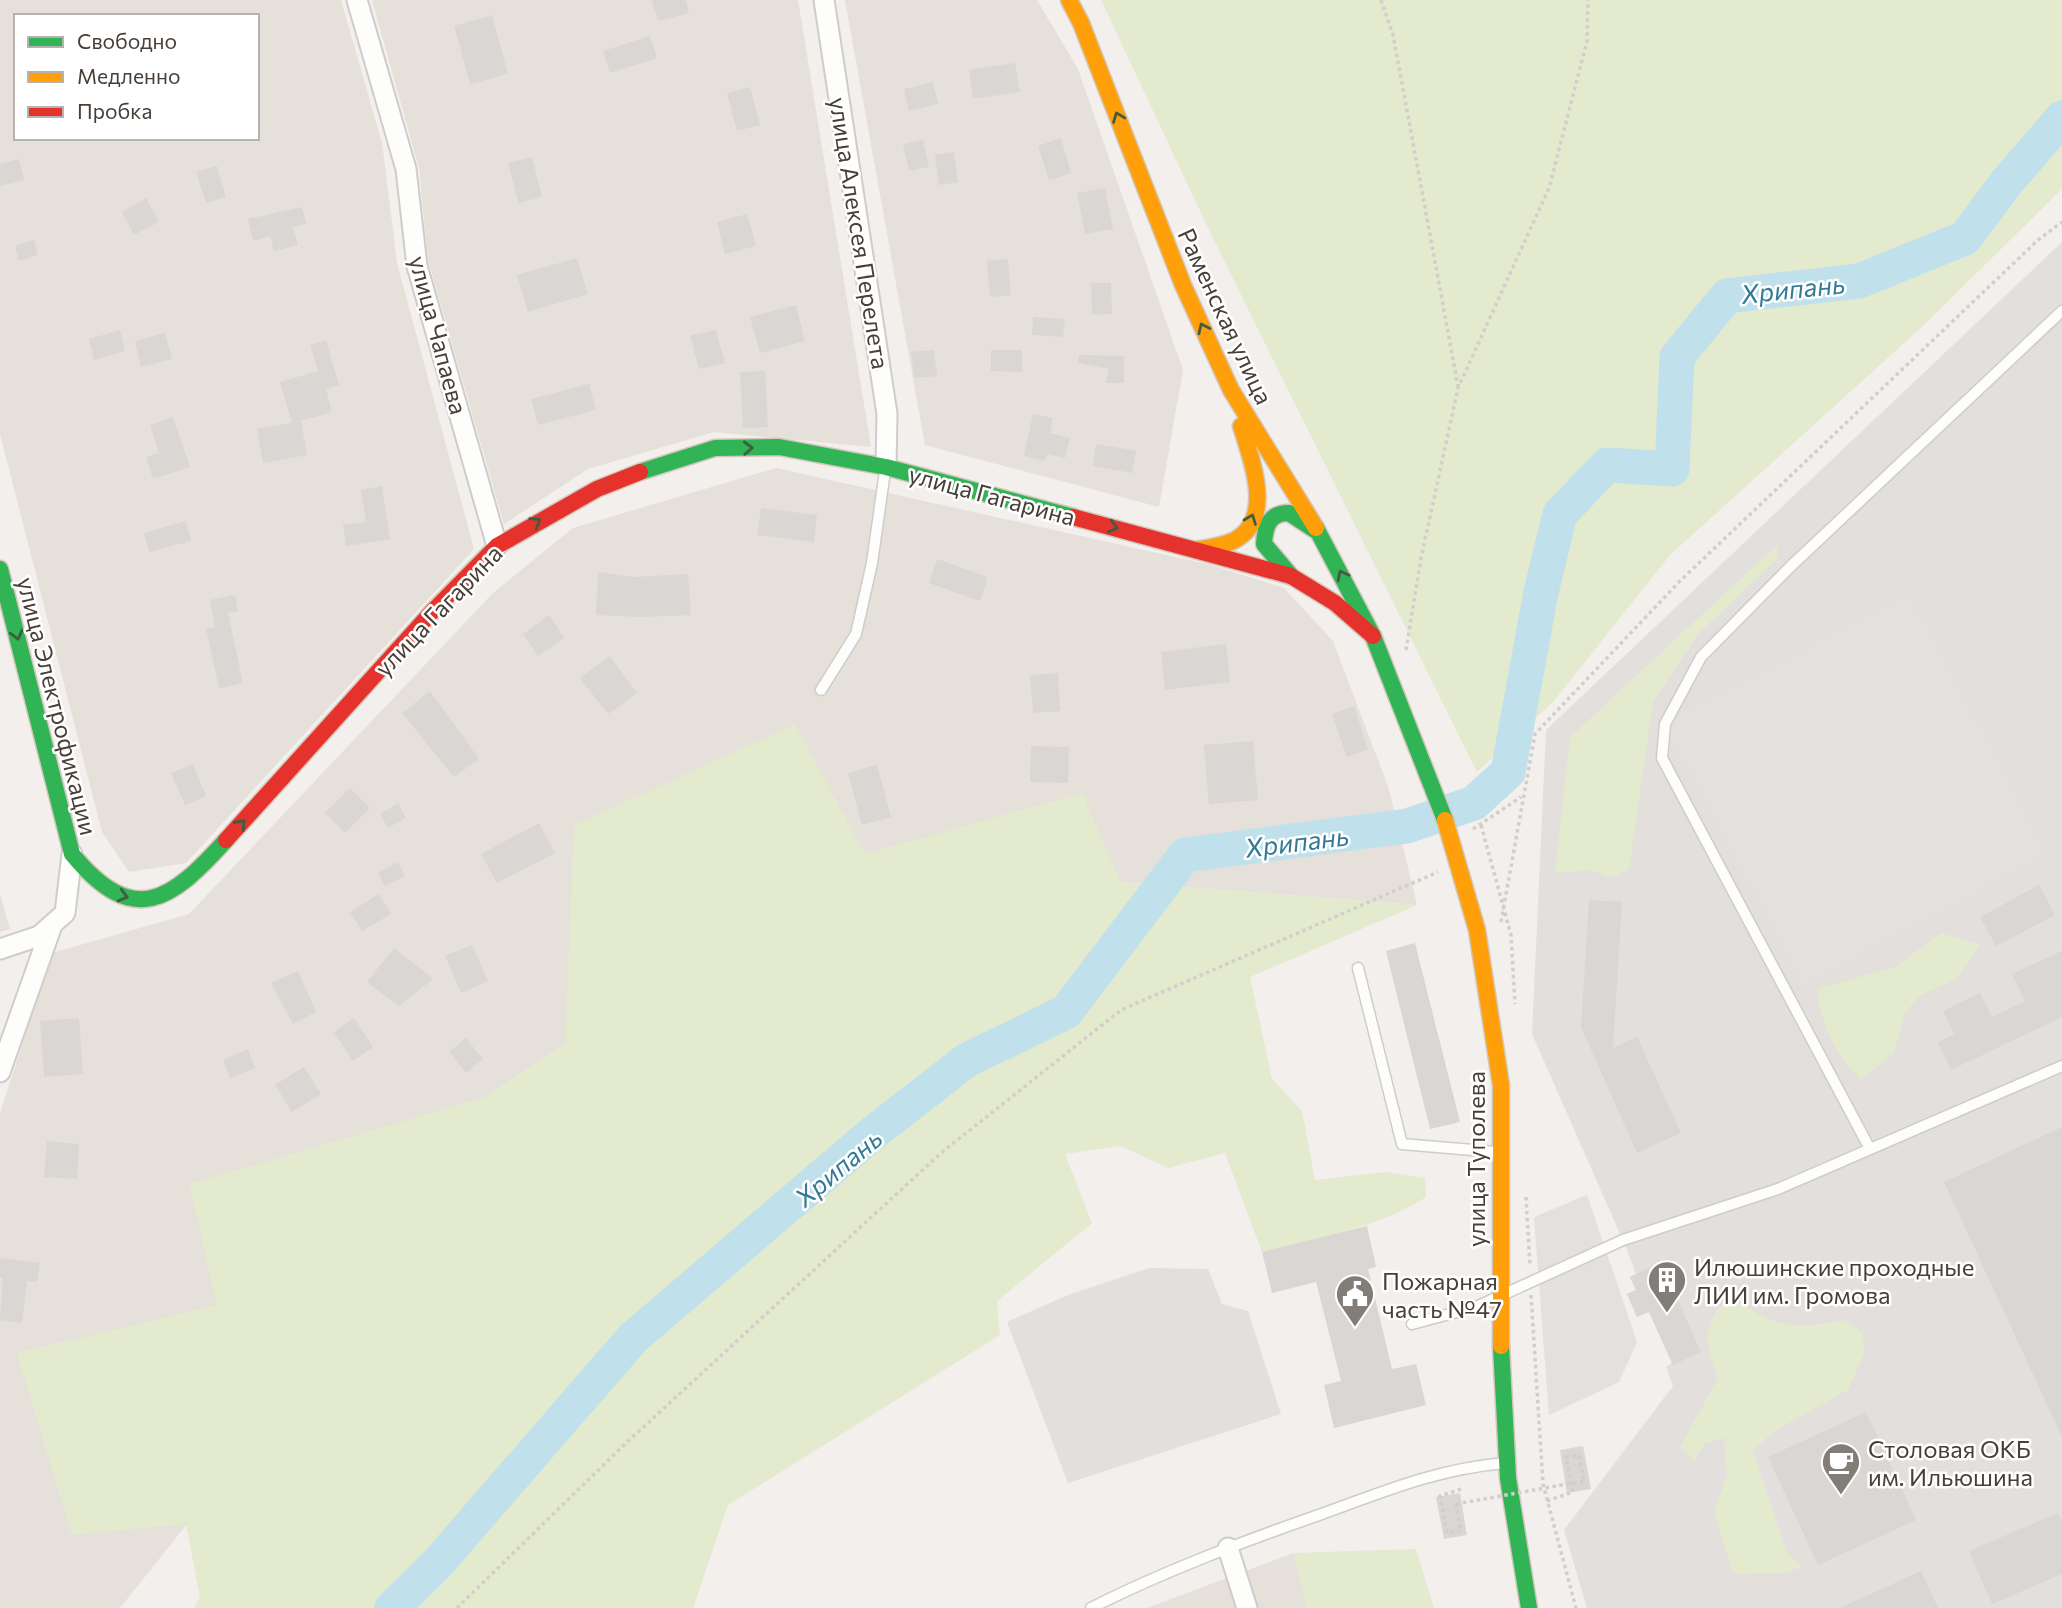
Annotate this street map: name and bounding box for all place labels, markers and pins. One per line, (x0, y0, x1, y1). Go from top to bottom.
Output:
place label: Илюшинские проходные ЛИИ им. Громова (1694, 1252, 1974, 1309)
building icon: Илюшинские проходные ЛИИ им. Громова (1646, 1259, 1688, 1314)
place label: Пожарная часть №47 (1382, 1266, 1502, 1323)
public building icon: Пожарная часть №47 (1334, 1273, 1376, 1328)
place label: Столовая ОКБ им. Ильюшина (1868, 1434, 2033, 1491)
cafe icon: Столовая ОКБ им. Ильюшина (1820, 1441, 1862, 1496)

